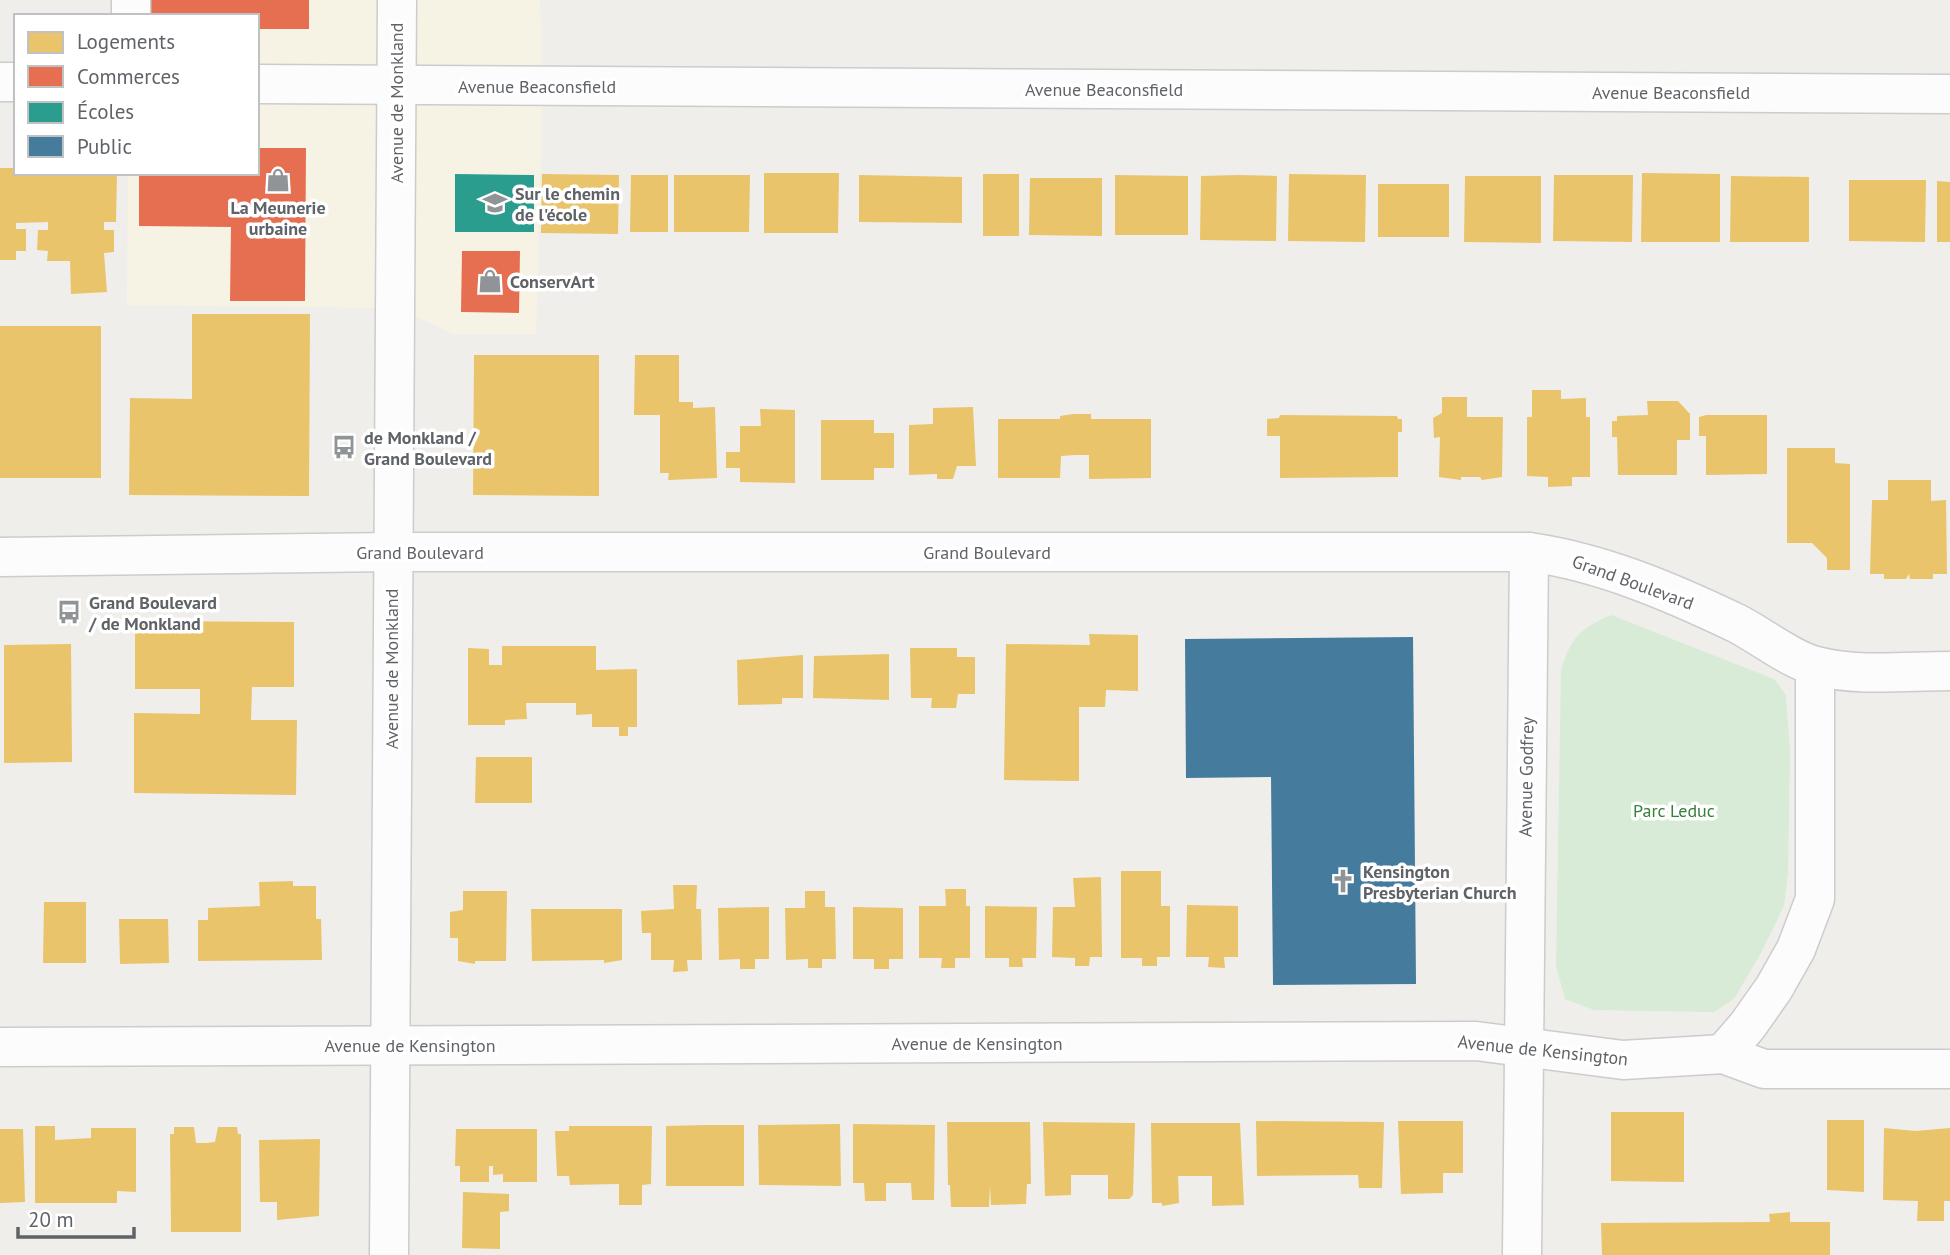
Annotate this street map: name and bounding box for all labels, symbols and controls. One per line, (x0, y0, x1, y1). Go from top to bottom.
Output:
legend (14, 14, 259, 175)
street label: Avenue de Monkland (385, 23, 408, 183)
text: Logements (77, 28, 175, 55)
text: Commerces (77, 63, 180, 90)
street label: Avenue Beaconsfield (458, 75, 616, 98)
street label: Avenue Beaconsfield (1025, 78, 1183, 101)
street label: Avenue Beaconsfield (1592, 81, 1750, 104)
text: Écoles (77, 98, 134, 125)
text: Public (77, 133, 132, 160)
shop icon: La Meunerie urbaine (264, 166, 292, 194)
place label: Sur le chemin de l'école (515, 182, 620, 226)
school or university icon: Sur le chemin de l'école (481, 189, 509, 217)
place label: La Meunerie urbaine (230, 196, 326, 240)
shop icon: ConservArt (476, 267, 504, 295)
place label: ConservArt (510, 270, 595, 293)
place label: de Monkland / Grand Boulevard (364, 426, 492, 470)
bus stop icon: de Monkland / Grand Boulevard (330, 433, 358, 461)
street label: Grand Boulevard (356, 541, 484, 564)
street label: Grand Boulevard (923, 541, 1051, 564)
street label: Grand Boulevard (1569, 549, 1697, 615)
street label: Avenue de Monkland (380, 589, 403, 749)
place label: Grand Boulevard / de Monkland (88, 591, 217, 635)
bus stop icon: Grand Boulevard / de Monkland (55, 598, 83, 626)
street label: Avenue Godfrey (1513, 716, 1539, 837)
park label: Parc Leduc (1633, 799, 1715, 822)
place label: Kensington Presbyterian Church (1363, 860, 1517, 904)
church icon: Kensington Presbyterian Church (1329, 867, 1357, 895)
street label: Avenue de Kensington (1457, 1030, 1629, 1070)
street label: Avenue de Kensington (891, 1032, 1063, 1055)
street label: Avenue de Kensington (324, 1034, 496, 1057)
scale bar (18, 1196, 133, 1240)
text: 20 m (28, 1206, 74, 1233)

